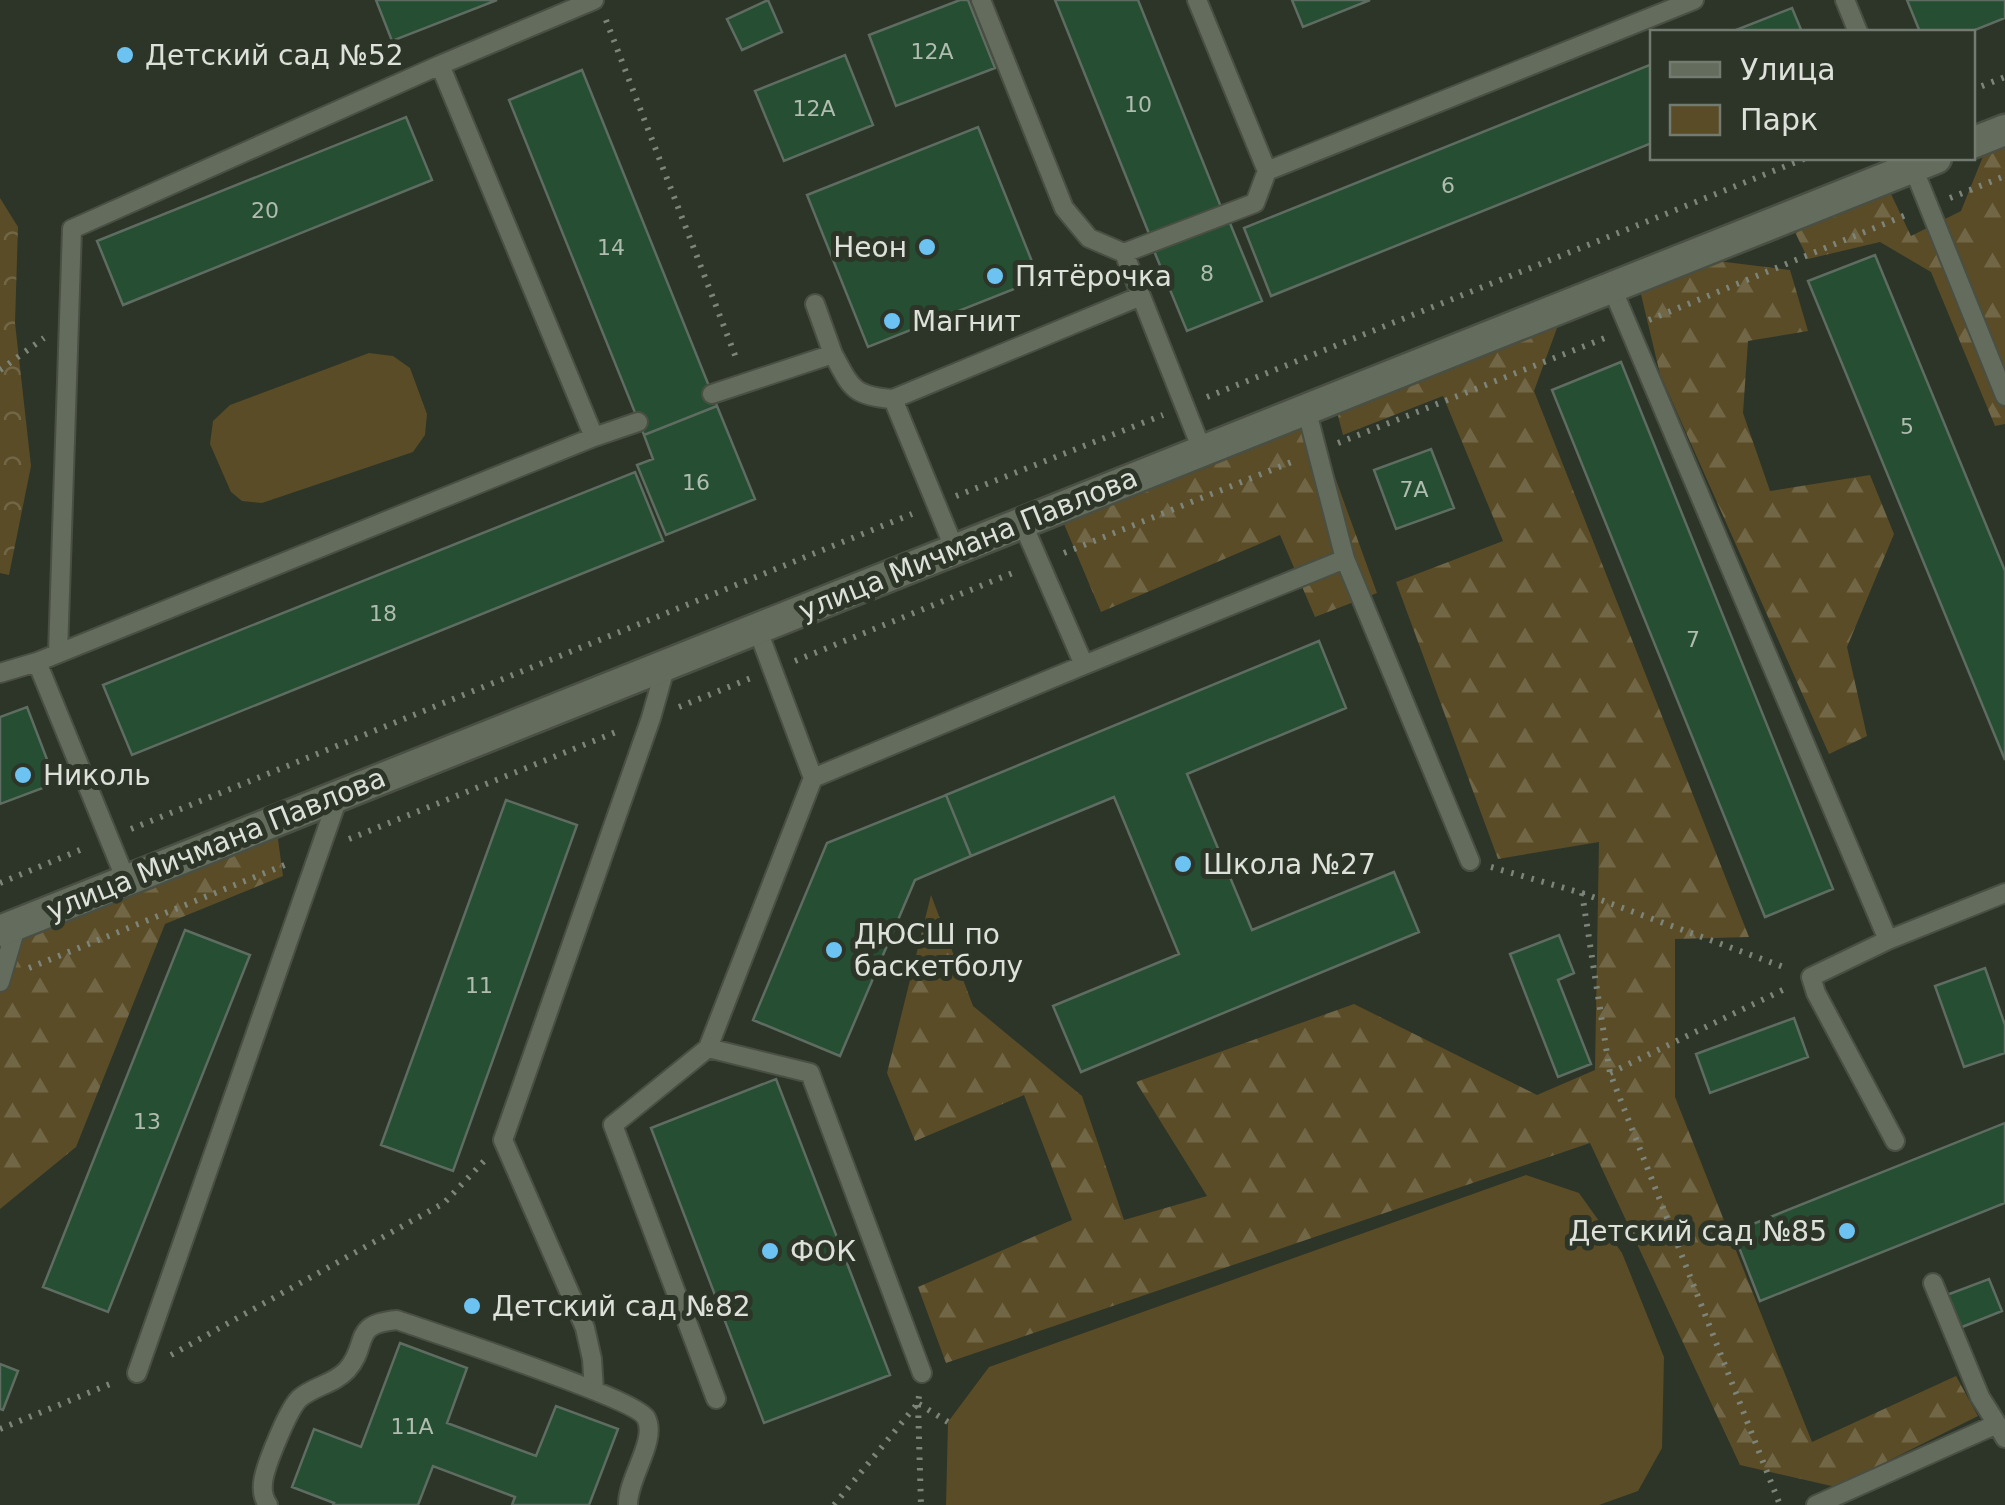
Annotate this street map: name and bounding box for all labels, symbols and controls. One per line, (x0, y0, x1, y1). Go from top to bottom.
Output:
legend (1650, 30, 1975, 160)
place label: Детский сад №52 (145, 39, 404, 72)
house number: 12А (910, 39, 954, 64)
marker: Детский сад №52 (114, 44, 136, 66)
text: Улица (1740, 52, 1836, 87)
house number: 10 (1124, 92, 1152, 117)
house number: 12А (792, 96, 836, 121)
text: Парк (1740, 102, 1818, 137)
house number: 6 (1441, 173, 1455, 198)
house number: 20 (251, 198, 279, 223)
place label: Неон (833, 231, 907, 264)
house number: 14 (597, 235, 625, 260)
marker: Неон (916, 236, 938, 258)
place label: Пятёрочка (1015, 260, 1172, 293)
house number: 8 (1200, 261, 1214, 286)
marker: Пятёрочка (984, 265, 1006, 287)
place label: Магнит (912, 305, 1021, 338)
marker: Магнит (881, 310, 903, 332)
house number: 5 (1900, 414, 1914, 439)
street label: улица Мичмана Павлова (794, 461, 1142, 627)
house number: 16 (682, 470, 710, 495)
house number: 7А (1399, 477, 1429, 502)
house number: 18 (369, 601, 397, 626)
house number: 7 (1686, 627, 1700, 652)
place label: Николь (43, 759, 151, 792)
street label: улица Мичмана Павлова (42, 761, 390, 927)
marker: Николь (12, 764, 34, 786)
place label: Школа №27 (1203, 848, 1376, 881)
marker: Школа №27 (1172, 853, 1194, 875)
place label: ДЮСШ по баскетболу (854, 918, 1023, 983)
marker: ДЮСШ по баскетболу (823, 939, 845, 961)
house number: 11 (465, 973, 493, 998)
house number: 13 (133, 1109, 161, 1134)
place label: Детский сад №85 (1568, 1215, 1827, 1248)
marker: Детский сад №85 (1836, 1220, 1858, 1242)
place label: ФОК (790, 1235, 856, 1268)
marker: ФОК (759, 1240, 781, 1262)
place label: Детский сад №82 (492, 1290, 751, 1323)
marker: Детский сад №82 (461, 1295, 483, 1317)
house number: 11А (390, 1414, 434, 1439)

